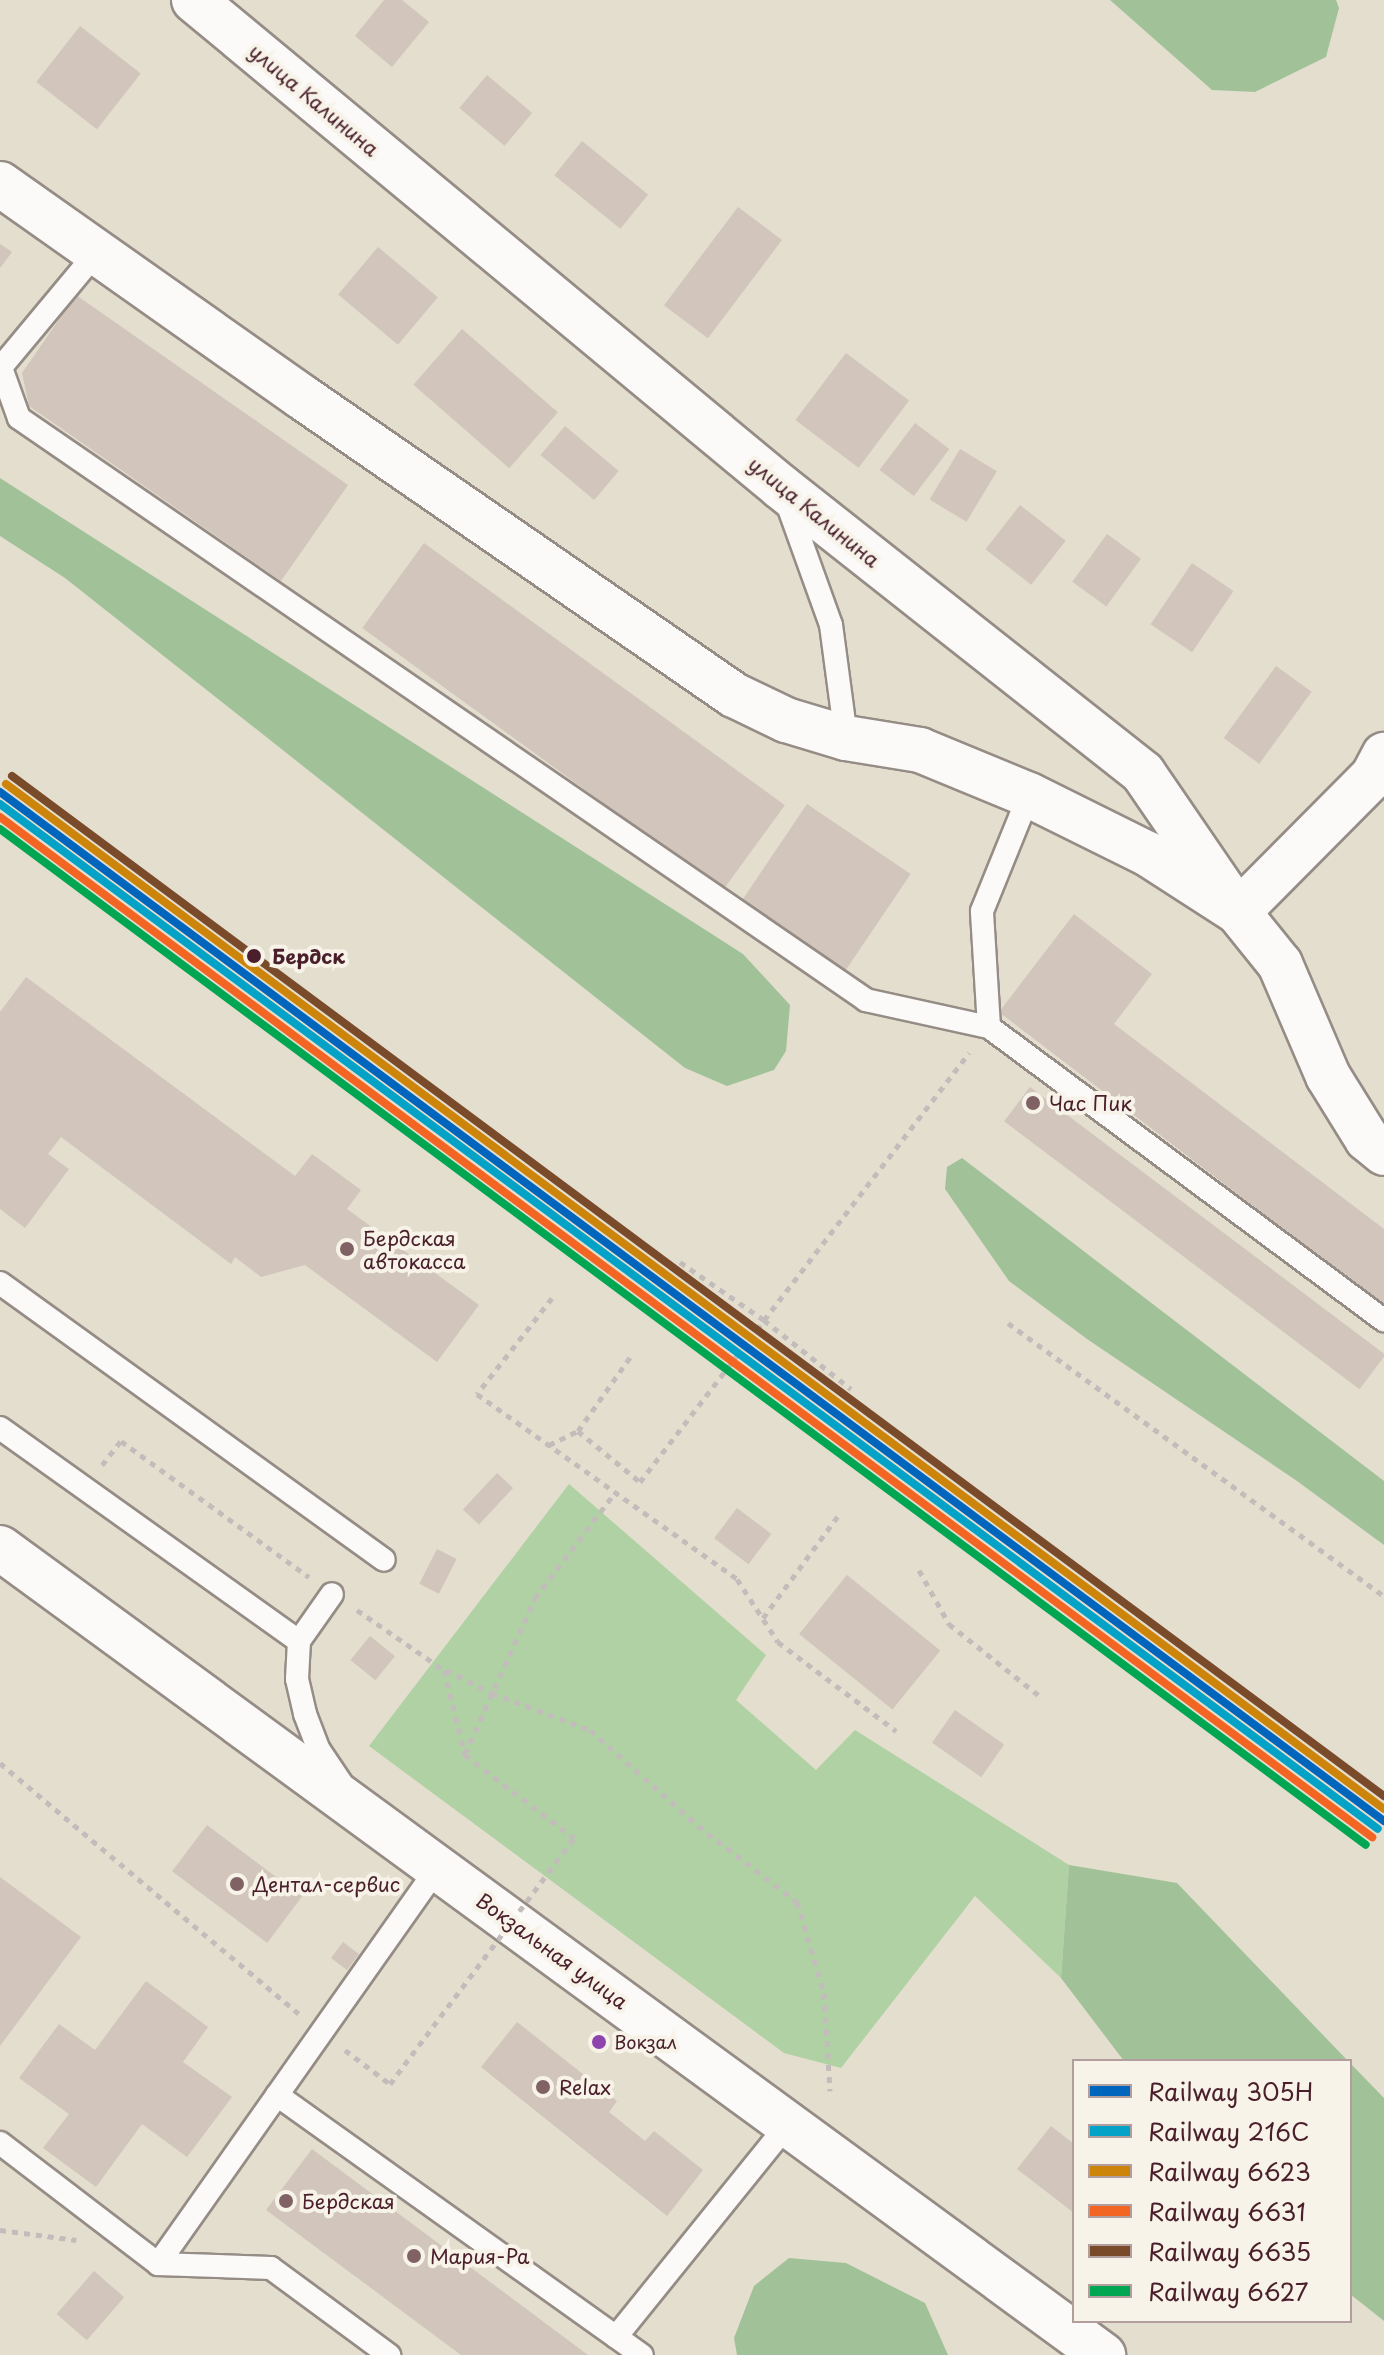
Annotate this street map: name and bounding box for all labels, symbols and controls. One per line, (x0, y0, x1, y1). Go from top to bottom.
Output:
street label: улица Калинина (244, 39, 384, 161)
street label: улица Калинина (744, 452, 884, 572)
place label: Бердск (272, 944, 345, 968)
marker: Бердск (243, 945, 265, 967)
place label: Час Пик (1049, 1091, 1131, 1115)
marker: Час Пик (1024, 1094, 1042, 1112)
place label: Бердская автокасса (363, 1226, 466, 1273)
marker: Бердская автокасса (338, 1240, 356, 1258)
place label: Дентал-сервис (253, 1872, 400, 1896)
marker: Дентал-сервис (228, 1875, 246, 1893)
street label: Вокзальная улица (471, 1888, 633, 2014)
place label: Вокзал (614, 2031, 677, 2053)
marker: Вокзал (591, 2034, 607, 2050)
legend (1072, 2059, 1352, 2323)
text: Railway 305Н (1148, 2073, 1313, 2109)
place label: Relax (559, 2075, 611, 2099)
marker: Relax (534, 2078, 552, 2096)
text: Railway 216С (1148, 2113, 1309, 2149)
text: Railway 6623 (1148, 2153, 1311, 2189)
place label: Бердская (302, 2189, 395, 2213)
marker: Бердская (277, 2192, 295, 2210)
text: Railway 6631 (1148, 2193, 1306, 2229)
text: Railway 6635 (1148, 2233, 1311, 2269)
place label: Мария-Ра (430, 2244, 529, 2268)
marker: Мария-Ра (405, 2247, 423, 2265)
text: Railway 6627 (1148, 2273, 1308, 2309)

